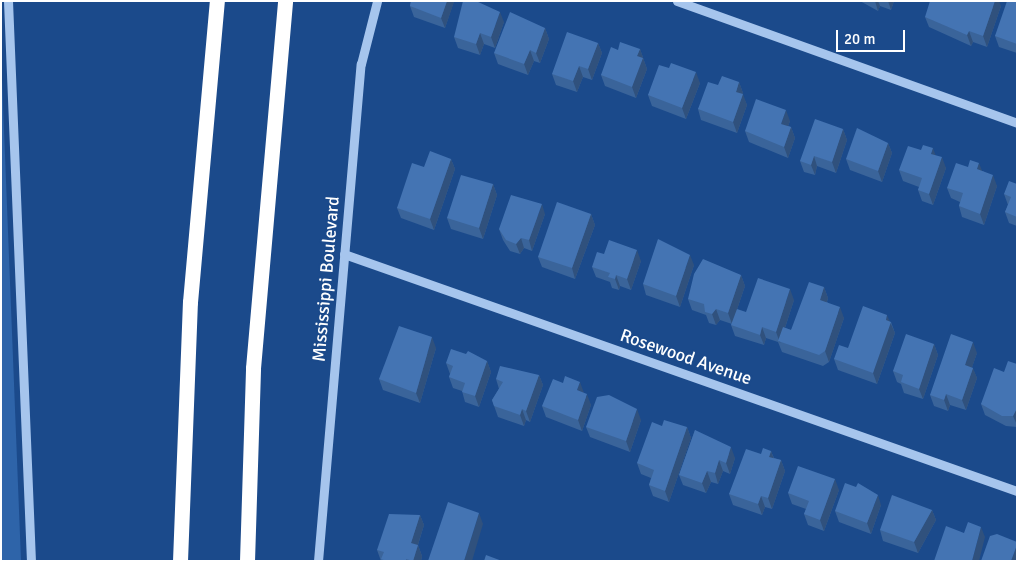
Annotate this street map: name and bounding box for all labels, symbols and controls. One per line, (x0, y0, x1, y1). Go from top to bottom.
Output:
scale bar (838, 20, 907, 52)
text: 20 m (844, 30, 875, 48)
street label: Mississippi Boulevard (308, 195, 344, 363)
street label: Rosewood Avenue (617, 324, 755, 390)

